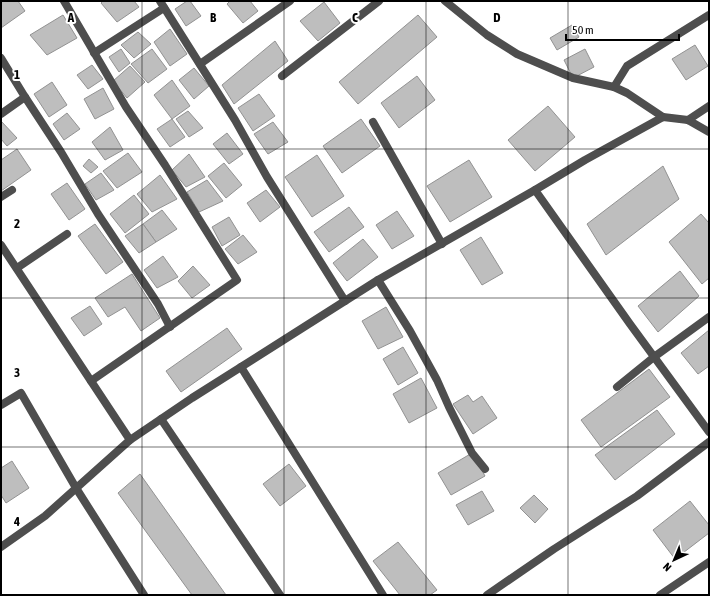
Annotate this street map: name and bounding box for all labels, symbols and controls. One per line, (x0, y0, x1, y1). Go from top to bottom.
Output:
text: A (67, 10, 75, 25)
text: B (210, 10, 217, 25)
text: C (352, 10, 358, 25)
text: D (493, 10, 501, 25)
scale bar (566, 16, 679, 42)
text: 50 m (572, 23, 594, 37)
text: 1 (14, 67, 20, 82)
text: 2 (14, 216, 20, 231)
text: 3 (14, 365, 20, 380)
text: 4 (13, 514, 20, 529)
north arrow (654, 540, 694, 580)
text: N (661, 561, 674, 574)

